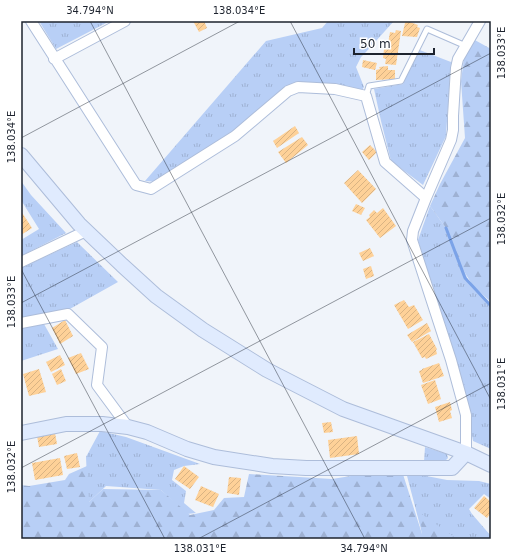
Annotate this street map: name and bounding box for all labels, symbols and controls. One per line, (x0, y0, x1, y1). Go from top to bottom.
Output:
text: 34.794°N (66, 5, 114, 16)
text: 138.034°E (213, 5, 265, 16)
text: 138.033°E (496, 27, 507, 79)
scale bar (354, 30, 434, 56)
text: 50 m (360, 37, 391, 51)
text: 138.034°E (6, 111, 17, 163)
text: 138.032°E (496, 193, 507, 245)
text: 138.033°E (6, 276, 17, 328)
text: 138.031°E (496, 358, 507, 410)
text: 138.032°E (6, 441, 17, 493)
text: 138.031°E (174, 543, 226, 554)
text: 34.794°N (340, 543, 388, 554)

